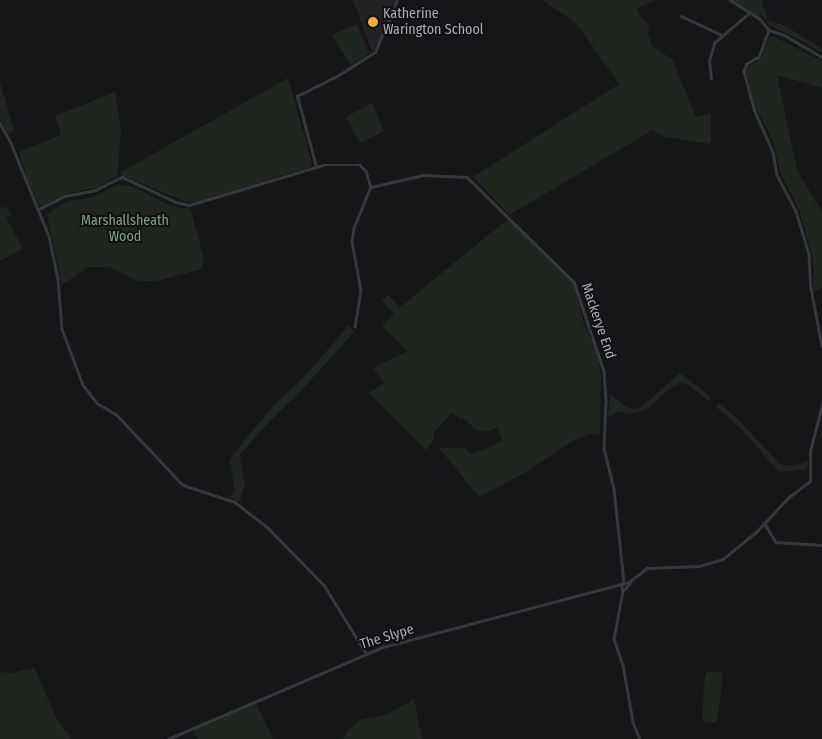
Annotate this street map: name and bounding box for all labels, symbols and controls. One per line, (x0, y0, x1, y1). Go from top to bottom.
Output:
place label: Katherine Warington School (383, 6, 483, 38)
marker: Katherine Warington School (367, 16, 379, 28)
park label: Marshallsheath Wood (81, 213, 169, 246)
street label: Mackerye End (577, 281, 619, 361)
street label: The Slype (358, 621, 416, 653)

